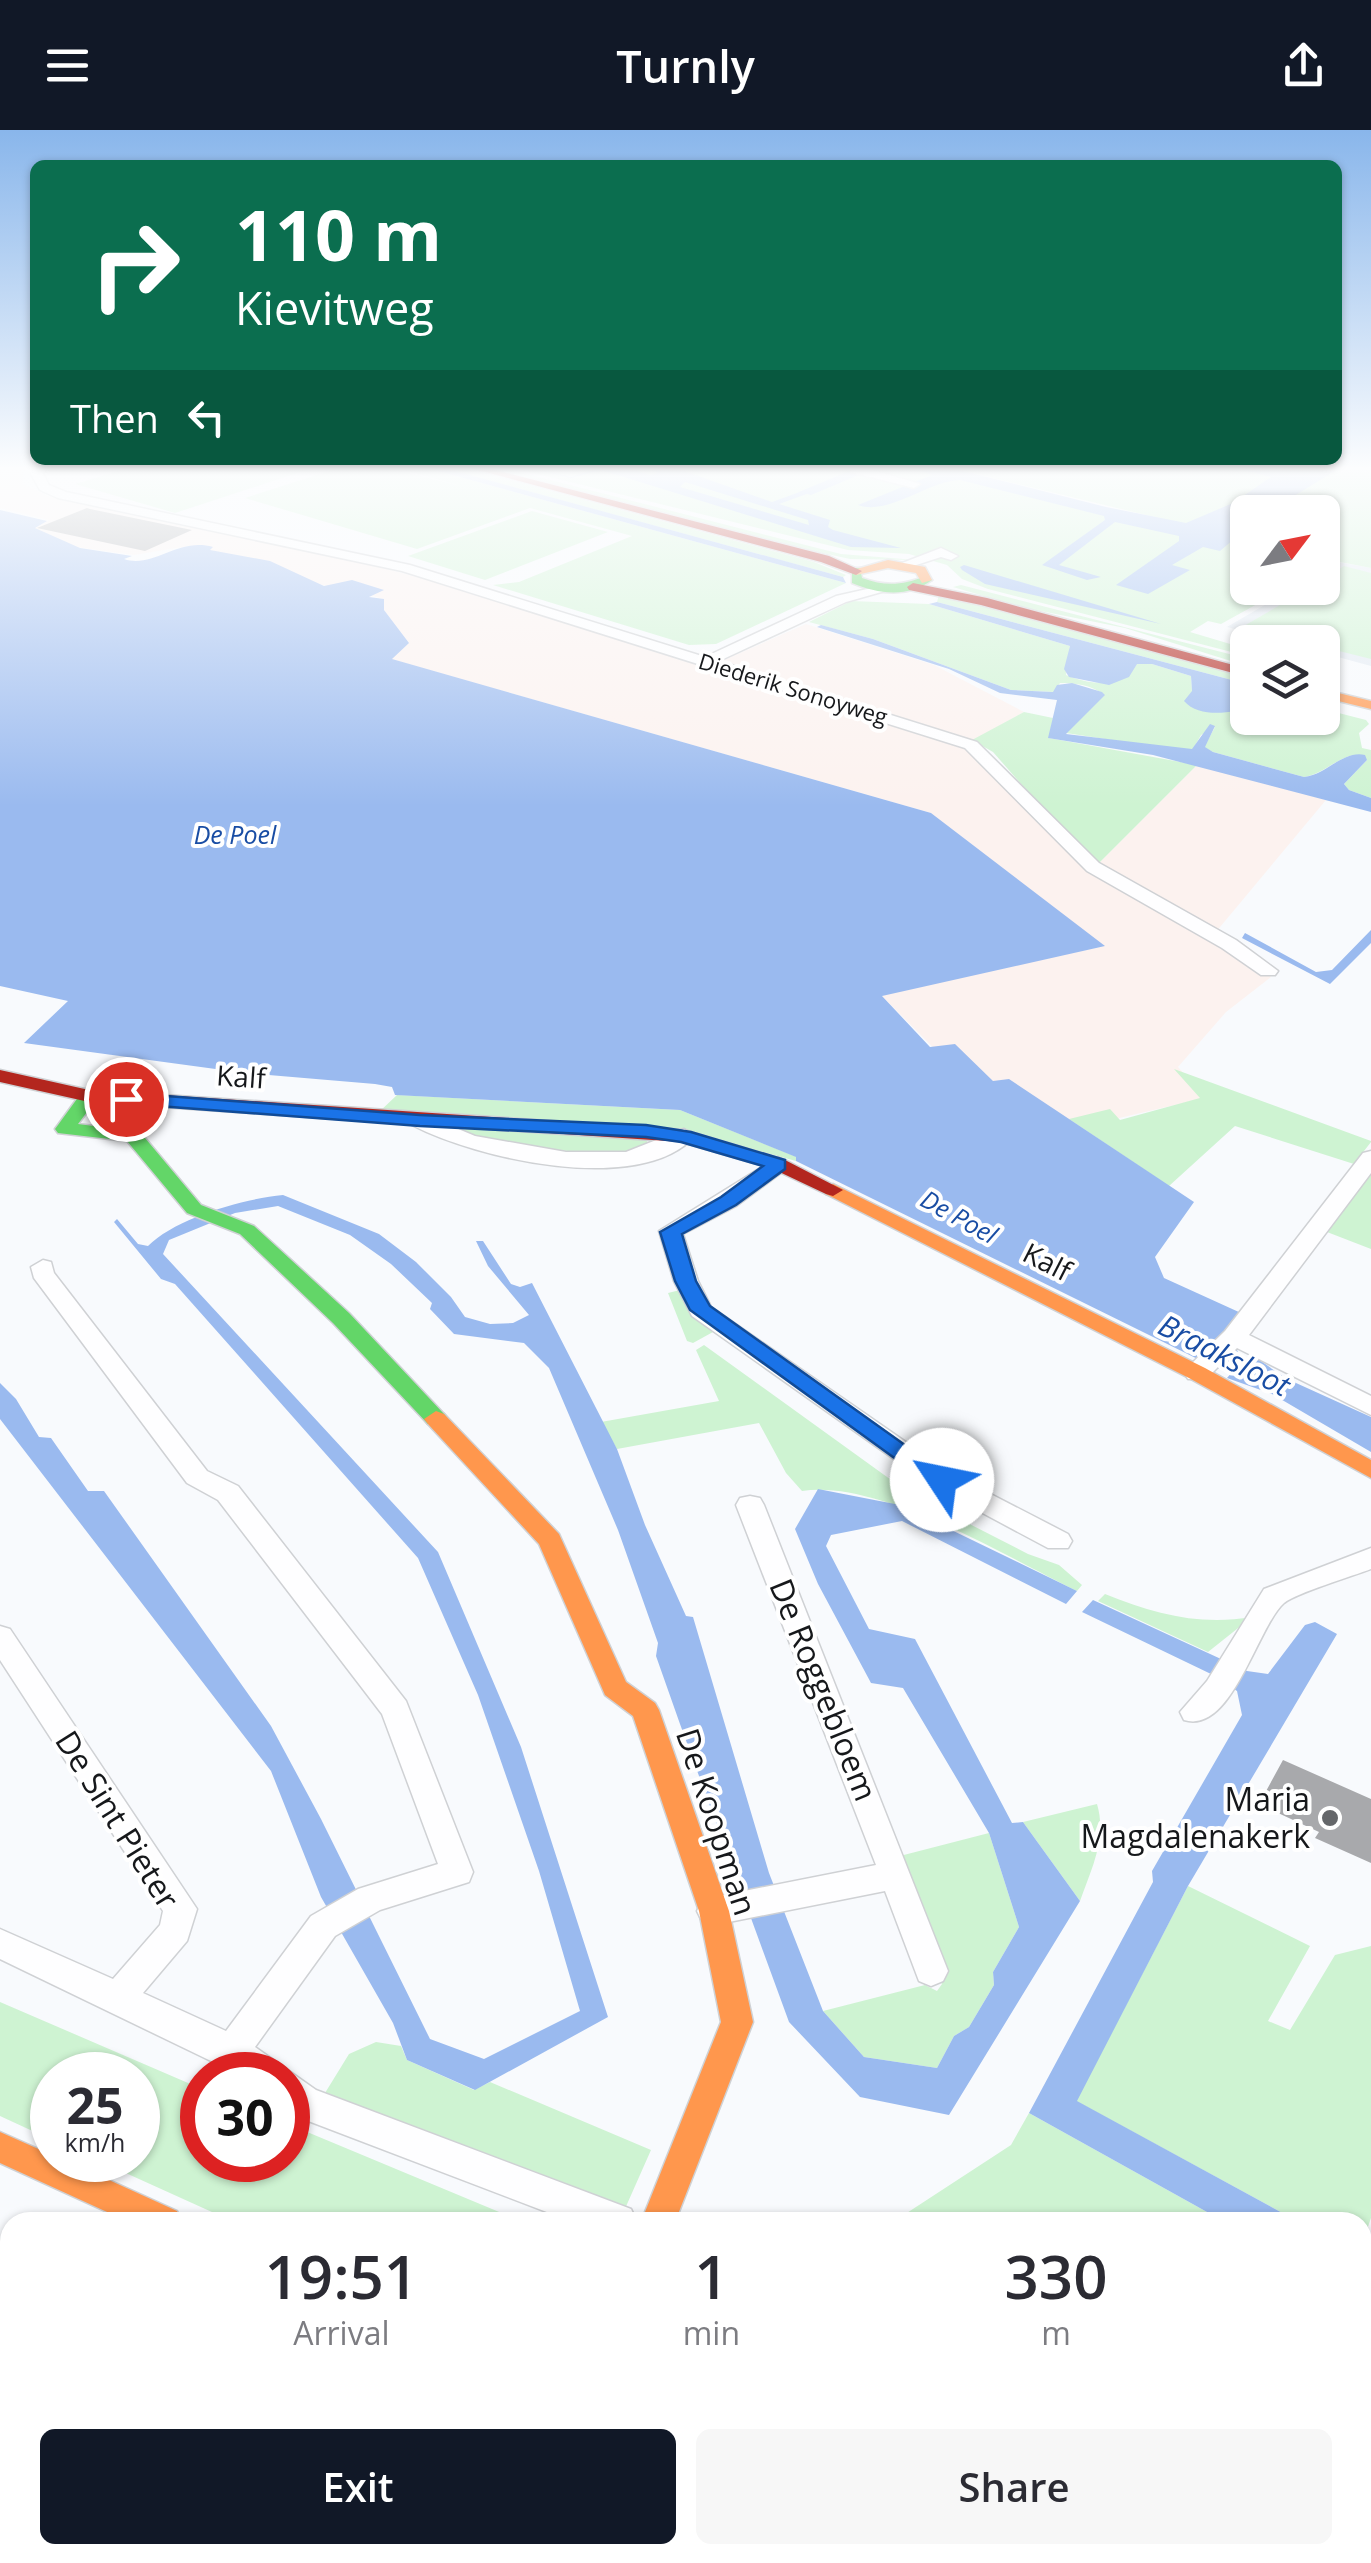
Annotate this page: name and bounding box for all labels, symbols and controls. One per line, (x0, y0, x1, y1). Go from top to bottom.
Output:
text: Turnly (616, 35, 755, 96)
icon: menu (40, 38, 95, 93)
icon: share (1276, 38, 1331, 93)
text: 110 m (235, 186, 442, 282)
icon: right (70, 200, 200, 330)
text: Kievitweg (235, 277, 434, 338)
icon: left (179, 390, 234, 445)
text: Then (70, 392, 159, 444)
north arrow (1230, 495, 1340, 605)
map controls (1230, 495, 1340, 735)
button: layers (1230, 625, 1340, 735)
street label: Diederik Sonoyweg (695, 645, 891, 731)
water label: De Poel (194, 817, 277, 851)
street label: Kalf (215, 1055, 269, 1097)
pin (84, 1057, 169, 1142)
icon: arrive (99, 1072, 154, 1127)
water label: De Poel (915, 1181, 1004, 1251)
street label: Kalf (1017, 1233, 1079, 1290)
water label: Braaksloot (1152, 1304, 1299, 1406)
position arrow (890, 1428, 994, 1532)
street label: De Roggebloem (760, 1572, 888, 1807)
street label: De Sint Pieter (46, 1722, 190, 1916)
street label: De Koopman (667, 1723, 768, 1921)
place label: Maria Magdalenakerk (1081, 1777, 1310, 1857)
marker: Maria Magdalenakerk (1319, 1807, 1341, 1829)
speed limit sign: 30 (180, 2052, 310, 2182)
text: 25 (66, 2071, 124, 2139)
text: km/h (65, 2125, 125, 2159)
text: 19:51 (265, 2235, 418, 2317)
text: 1 (694, 2235, 729, 2317)
text: 330 (1005, 2235, 1107, 2317)
text: Arrival (293, 2311, 390, 2354)
text: min (683, 2311, 740, 2354)
text: m (1041, 2311, 1071, 2354)
button: Exit (40, 2429, 676, 2544)
button: Share (696, 2429, 1332, 2544)

